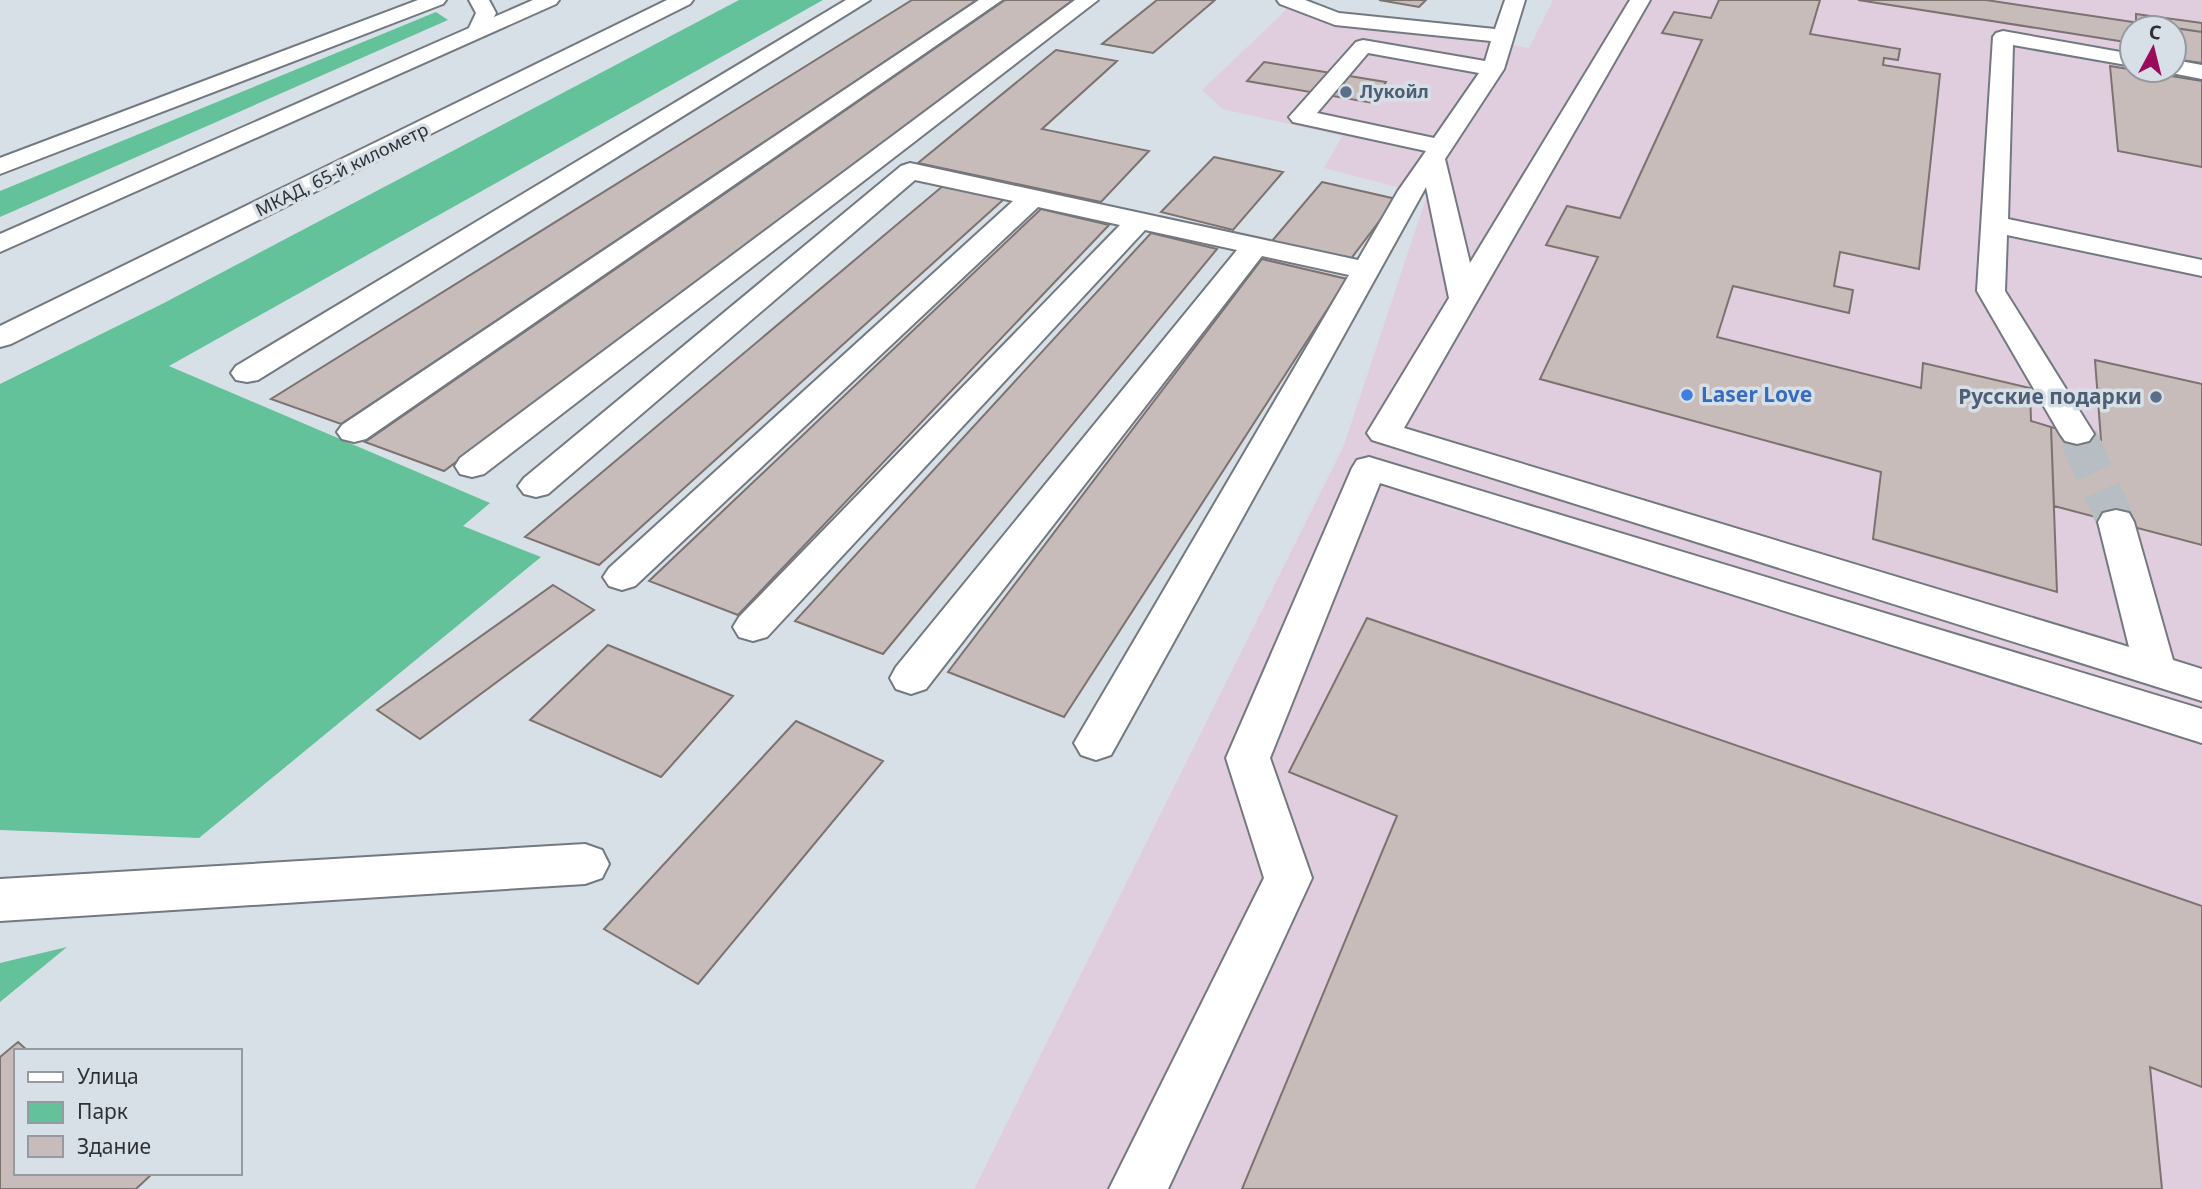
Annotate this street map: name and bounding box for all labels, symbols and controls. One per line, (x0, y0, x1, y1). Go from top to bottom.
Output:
north arrow (2118, 14, 2188, 84)
text: С (2147, 18, 2163, 46)
place label: Лукойл (1360, 79, 1429, 103)
marker: Лукойл (1338, 84, 1354, 100)
street label: МКАД, 65-й километр (251, 117, 432, 221)
place label: Laser Love (1701, 380, 1812, 408)
place label: Русские подарки (1958, 382, 2142, 410)
marker: Laser Love (1679, 387, 1695, 403)
marker: Русские подарки (2148, 389, 2164, 405)
legend (14, 1049, 242, 1175)
text: Улица (77, 1062, 139, 1090)
text: Парк (77, 1097, 128, 1125)
text: Здание (77, 1132, 151, 1160)

